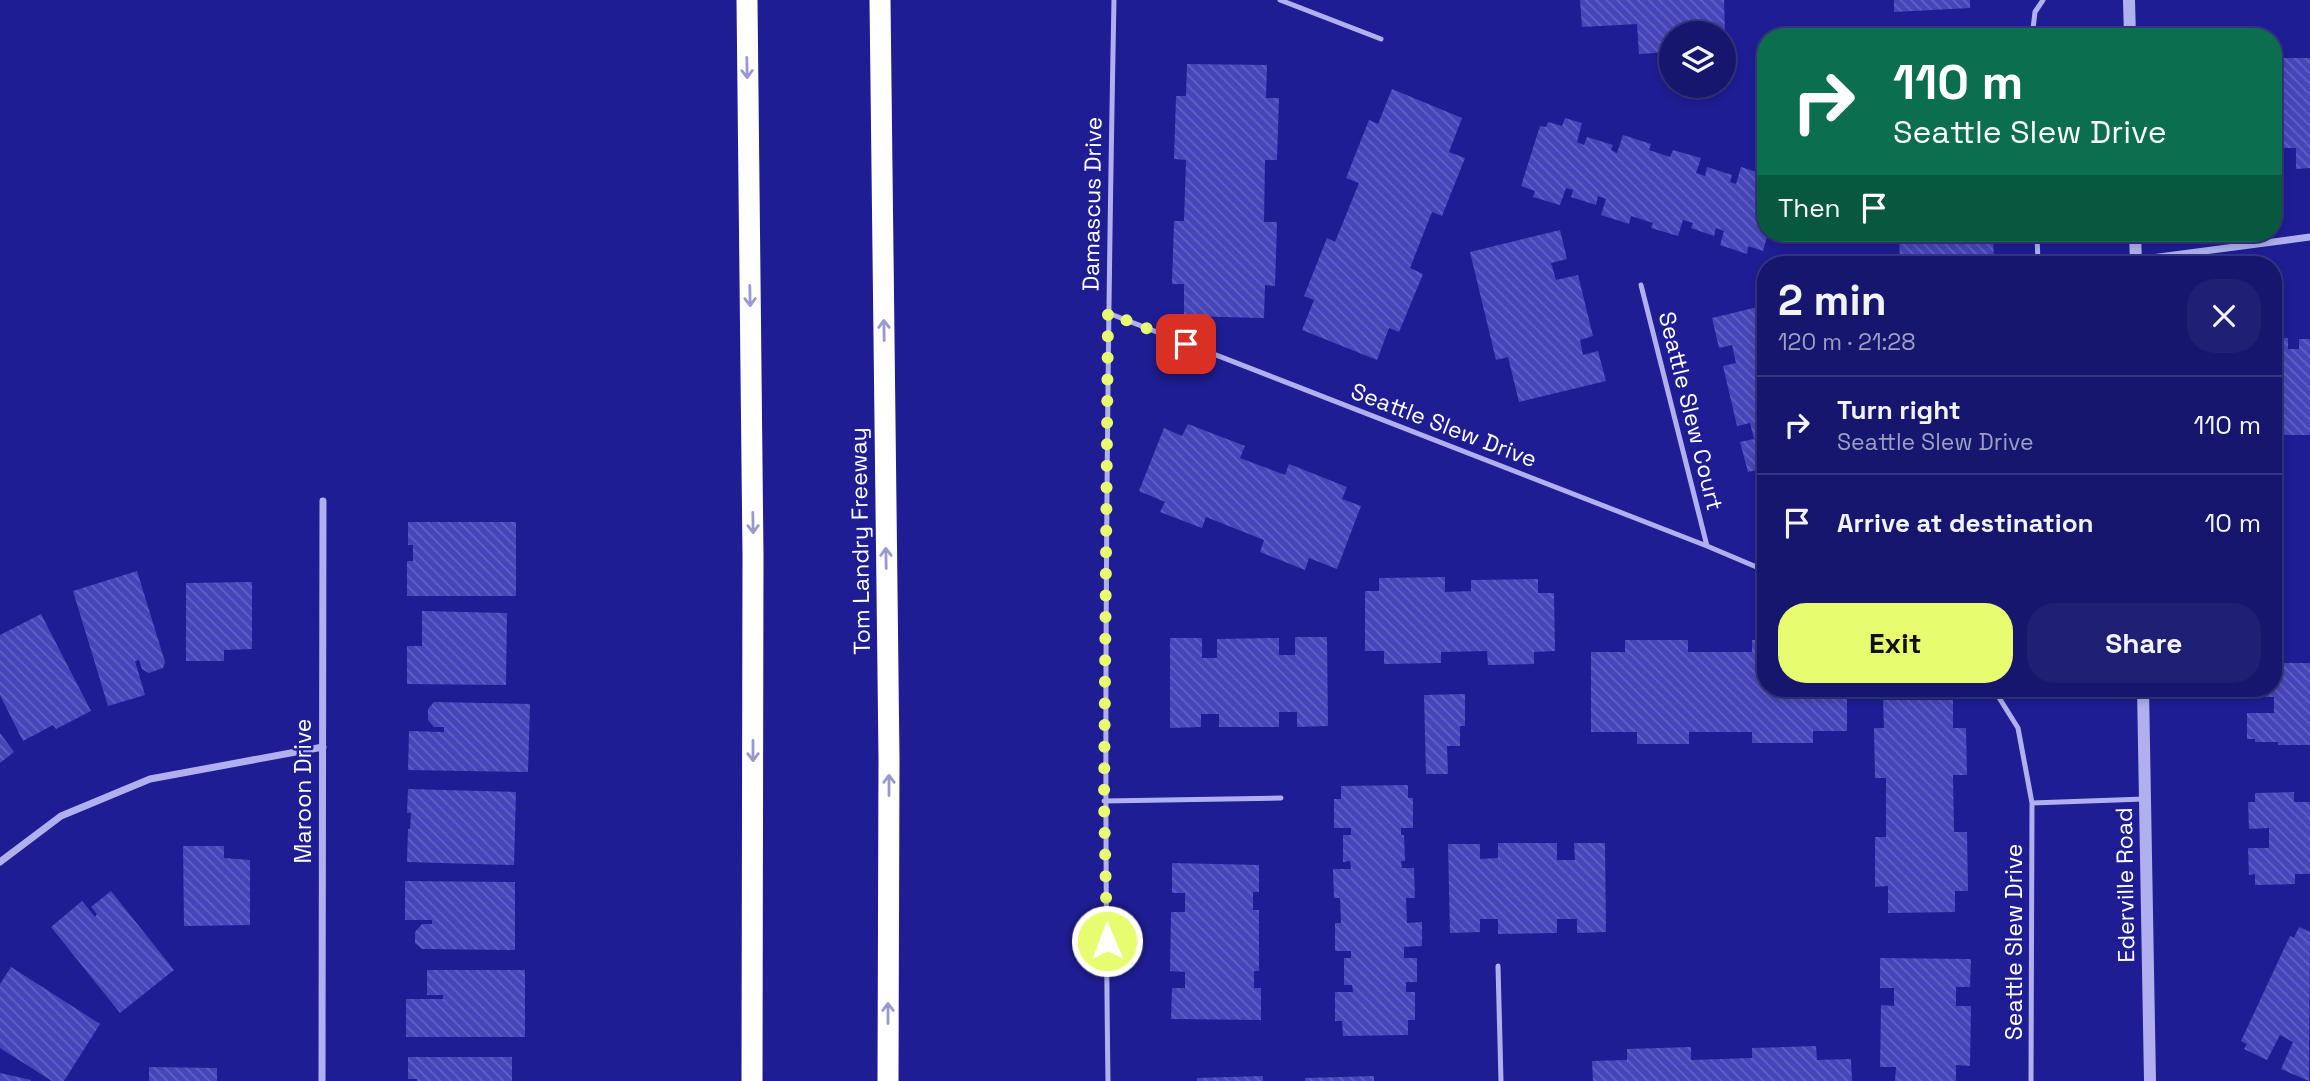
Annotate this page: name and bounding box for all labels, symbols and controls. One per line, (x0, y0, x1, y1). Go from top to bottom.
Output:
map controls (1659, 21, 1736, 98)
button: layers (1659, 21, 1736, 98)
text: 110 m (1893, 51, 2023, 113)
one-way arrow (741, 56, 754, 79)
icon: right (1778, 56, 1869, 147)
text: Seattle Slew Drive (1893, 112, 2167, 152)
street label: Damascus Drive (1075, 117, 1109, 291)
icon: arrive (1855, 189, 1893, 227)
text: Then (1778, 191, 1841, 225)
text: 2 min (1778, 274, 1887, 327)
button: close (2187, 279, 2261, 353)
one-way arrow (743, 284, 757, 307)
street label: Seattle Slew Court (1652, 308, 1730, 514)
pin (1156, 314, 1216, 374)
one-way arrow (877, 319, 891, 342)
icon: arrive (1167, 325, 1205, 363)
text: 120 m · 21:28 (1778, 327, 1916, 357)
street label: Seattle Slew Drive (1347, 376, 1541, 474)
text: Turn right (1837, 393, 1961, 427)
icon: right (1778, 406, 1816, 444)
text: 110 m (2194, 408, 2261, 442)
street label: Tom Landry Freeway (843, 427, 877, 655)
text: Seattle Slew Drive (1837, 427, 2034, 457)
icon: arrive (1778, 504, 1816, 542)
text: Arrive at destination (1837, 506, 2094, 540)
text: 10 m (2204, 506, 2261, 540)
one-way arrow (746, 511, 759, 534)
one-way arrow (880, 547, 893, 570)
button: Exit (1778, 603, 2013, 683)
button: Share (2027, 603, 2261, 683)
street label: Maroon Drive (288, 719, 318, 863)
one-way arrow (746, 739, 760, 762)
one-way arrow (882, 774, 896, 797)
street label: Ederville Road (2109, 807, 2141, 963)
street label: Seattle Slew Drive (1999, 844, 2029, 1040)
position arrow (1070, 904, 1144, 978)
one-way arrow (881, 1002, 895, 1025)

